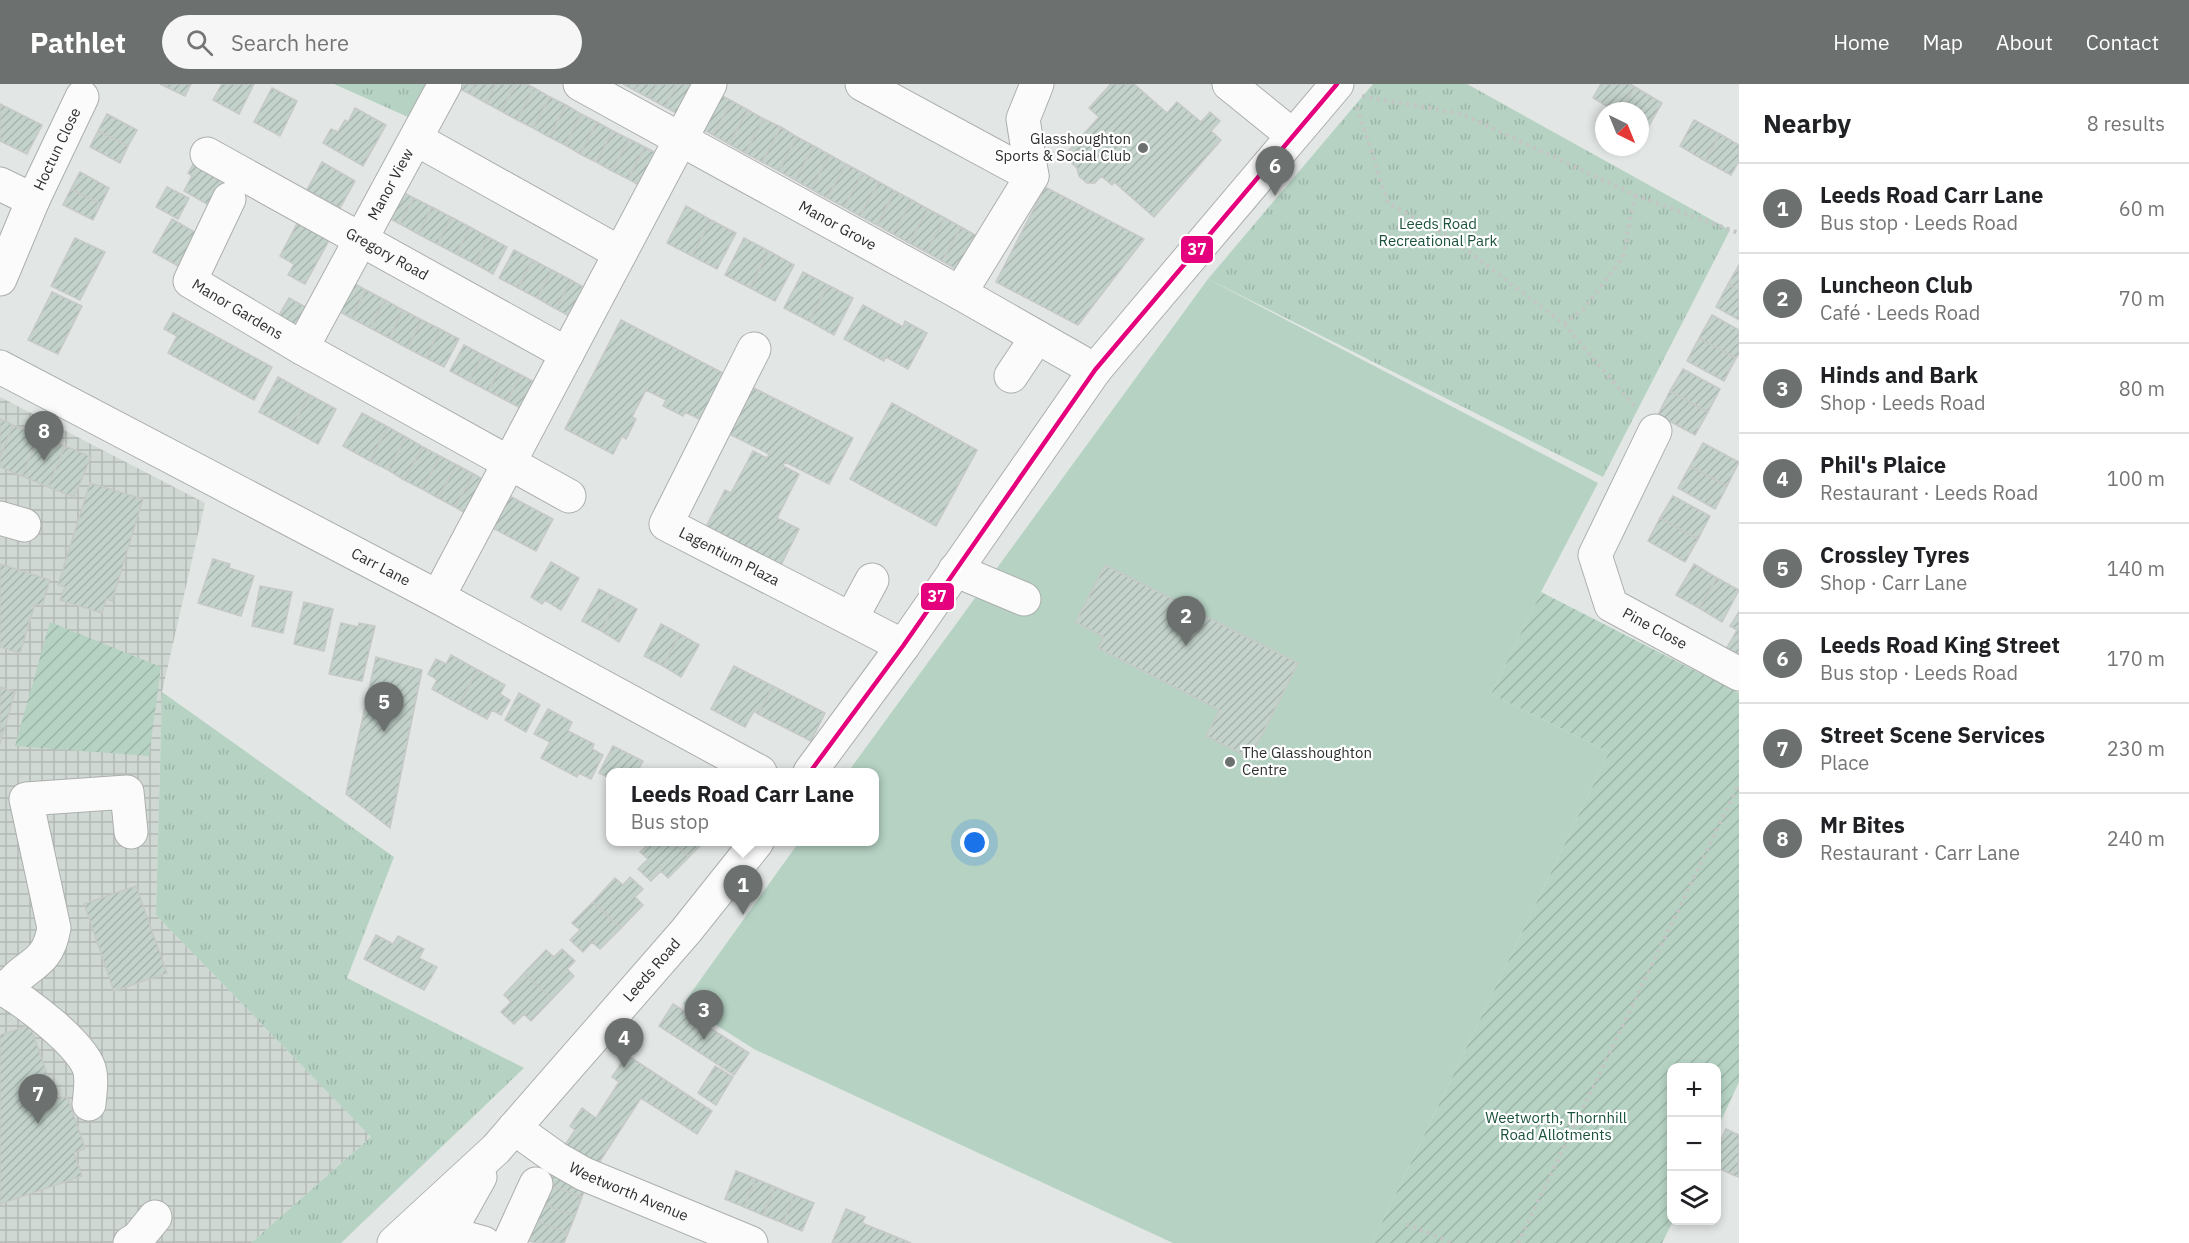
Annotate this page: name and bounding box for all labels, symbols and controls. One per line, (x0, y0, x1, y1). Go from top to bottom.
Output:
search box (162, 15, 582, 69)
text: Pathlet (30, 24, 126, 61)
icon: search (183, 26, 216, 59)
text: Search here (231, 28, 349, 57)
text: Home (1833, 28, 1890, 56)
text: Map (1923, 28, 1963, 56)
text: About (1996, 28, 2053, 56)
text: Contact (2086, 28, 2159, 56)
north arrow (1595, 102, 1649, 156)
street label: Hoctun Close (29, 104, 85, 194)
text: Nearby (1763, 106, 1851, 140)
text: 8 results (2087, 110, 2165, 137)
place label: Glasshoughton Sports & Social Club (995, 129, 1131, 165)
marker: Glasshoughton Sports & Social Club (1136, 141, 1150, 155)
street label: Manor View (363, 145, 417, 223)
pin: 6 (1256, 147, 1294, 196)
text: Leeds Road Carr Lane (1820, 180, 2043, 209)
text: 1 (1777, 195, 1789, 222)
text: 60 m (2119, 195, 2165, 222)
street label: Manor Grove (796, 196, 880, 254)
text: Bus stop · Leeds Road (1820, 209, 2018, 236)
park label: Leeds Road Recreational Park (1379, 214, 1497, 250)
street label: Gregory Road (343, 223, 432, 284)
line badge: 37 (1180, 235, 1214, 264)
text: 37 (1187, 239, 1207, 259)
text: Luncheon Club (1820, 270, 1973, 299)
street label: Manor Gardens (189, 274, 287, 343)
text: 2 (1777, 285, 1789, 312)
text: 70 m (2119, 285, 2165, 312)
text: Café · Leeds Road (1820, 299, 1980, 326)
text: Hinds and Bark (1820, 360, 1978, 389)
text: 3 (1777, 375, 1789, 402)
text: 80 m (2119, 375, 2165, 402)
text: Shop · Leeds Road (1820, 389, 1986, 416)
pin: 8 (24, 412, 63, 461)
text: Phil's Plaice (1820, 450, 1946, 479)
text: 4 (1777, 465, 1789, 492)
text: 100 m (2107, 465, 2165, 492)
text: Restaurant · Leeds Road (1820, 479, 2038, 506)
street label: Lagentium Plaza (676, 522, 783, 590)
text: Crossley Tyres (1820, 540, 1970, 569)
street label: Carr Lane (348, 543, 414, 590)
text: 5 (1777, 555, 1789, 582)
text: 140 m (2107, 555, 2165, 582)
text: Shop · Carr Lane (1820, 569, 1967, 596)
line badge: 37 (920, 582, 955, 611)
text: 37 (927, 586, 947, 606)
pin: 2 (1166, 596, 1206, 646)
street label: Pine Close (1619, 603, 1691, 653)
text: Leeds Road King Street (1820, 630, 2060, 659)
text: 6 (1777, 645, 1789, 672)
text: 170 m (2107, 645, 2165, 672)
text: Bus stop · Leeds Road (1820, 659, 2018, 686)
pin: 5 (364, 682, 404, 732)
text: Street Scene Services (1820, 720, 2045, 749)
text: 7 (1777, 735, 1789, 762)
text: 230 m (2107, 735, 2165, 762)
place label: The Glasshoughton Centre (1242, 743, 1372, 779)
text: Place (1820, 749, 1869, 776)
marker: The Glasshoughton Centre (1223, 755, 1237, 769)
popup (606, 768, 879, 846)
text: Leeds Road Carr Lane (631, 779, 854, 808)
text: Bus stop (631, 808, 709, 835)
text: Mr Bites (1820, 810, 1905, 839)
text: 8 (1777, 825, 1789, 852)
text: 240 m (2107, 825, 2165, 852)
your location (960, 828, 989, 857)
text: Restaurant · Carr Lane (1820, 839, 2020, 866)
pin: 1 (724, 866, 762, 915)
street label: Leeds Road (619, 934, 684, 1005)
pin: 3 (684, 990, 724, 1040)
pin: 4 (604, 1018, 644, 1068)
map controls (1667, 1063, 1721, 1225)
button: + (1667, 1063, 1721, 1117)
pin: 7 (18, 1074, 57, 1124)
park label: Weetworth, Thornhill Road Allotments (1485, 1108, 1627, 1144)
button: − (1667, 1117, 1721, 1171)
street label: Weetworth Avenue (566, 1157, 691, 1225)
button: layers (1667, 1171, 1721, 1225)

